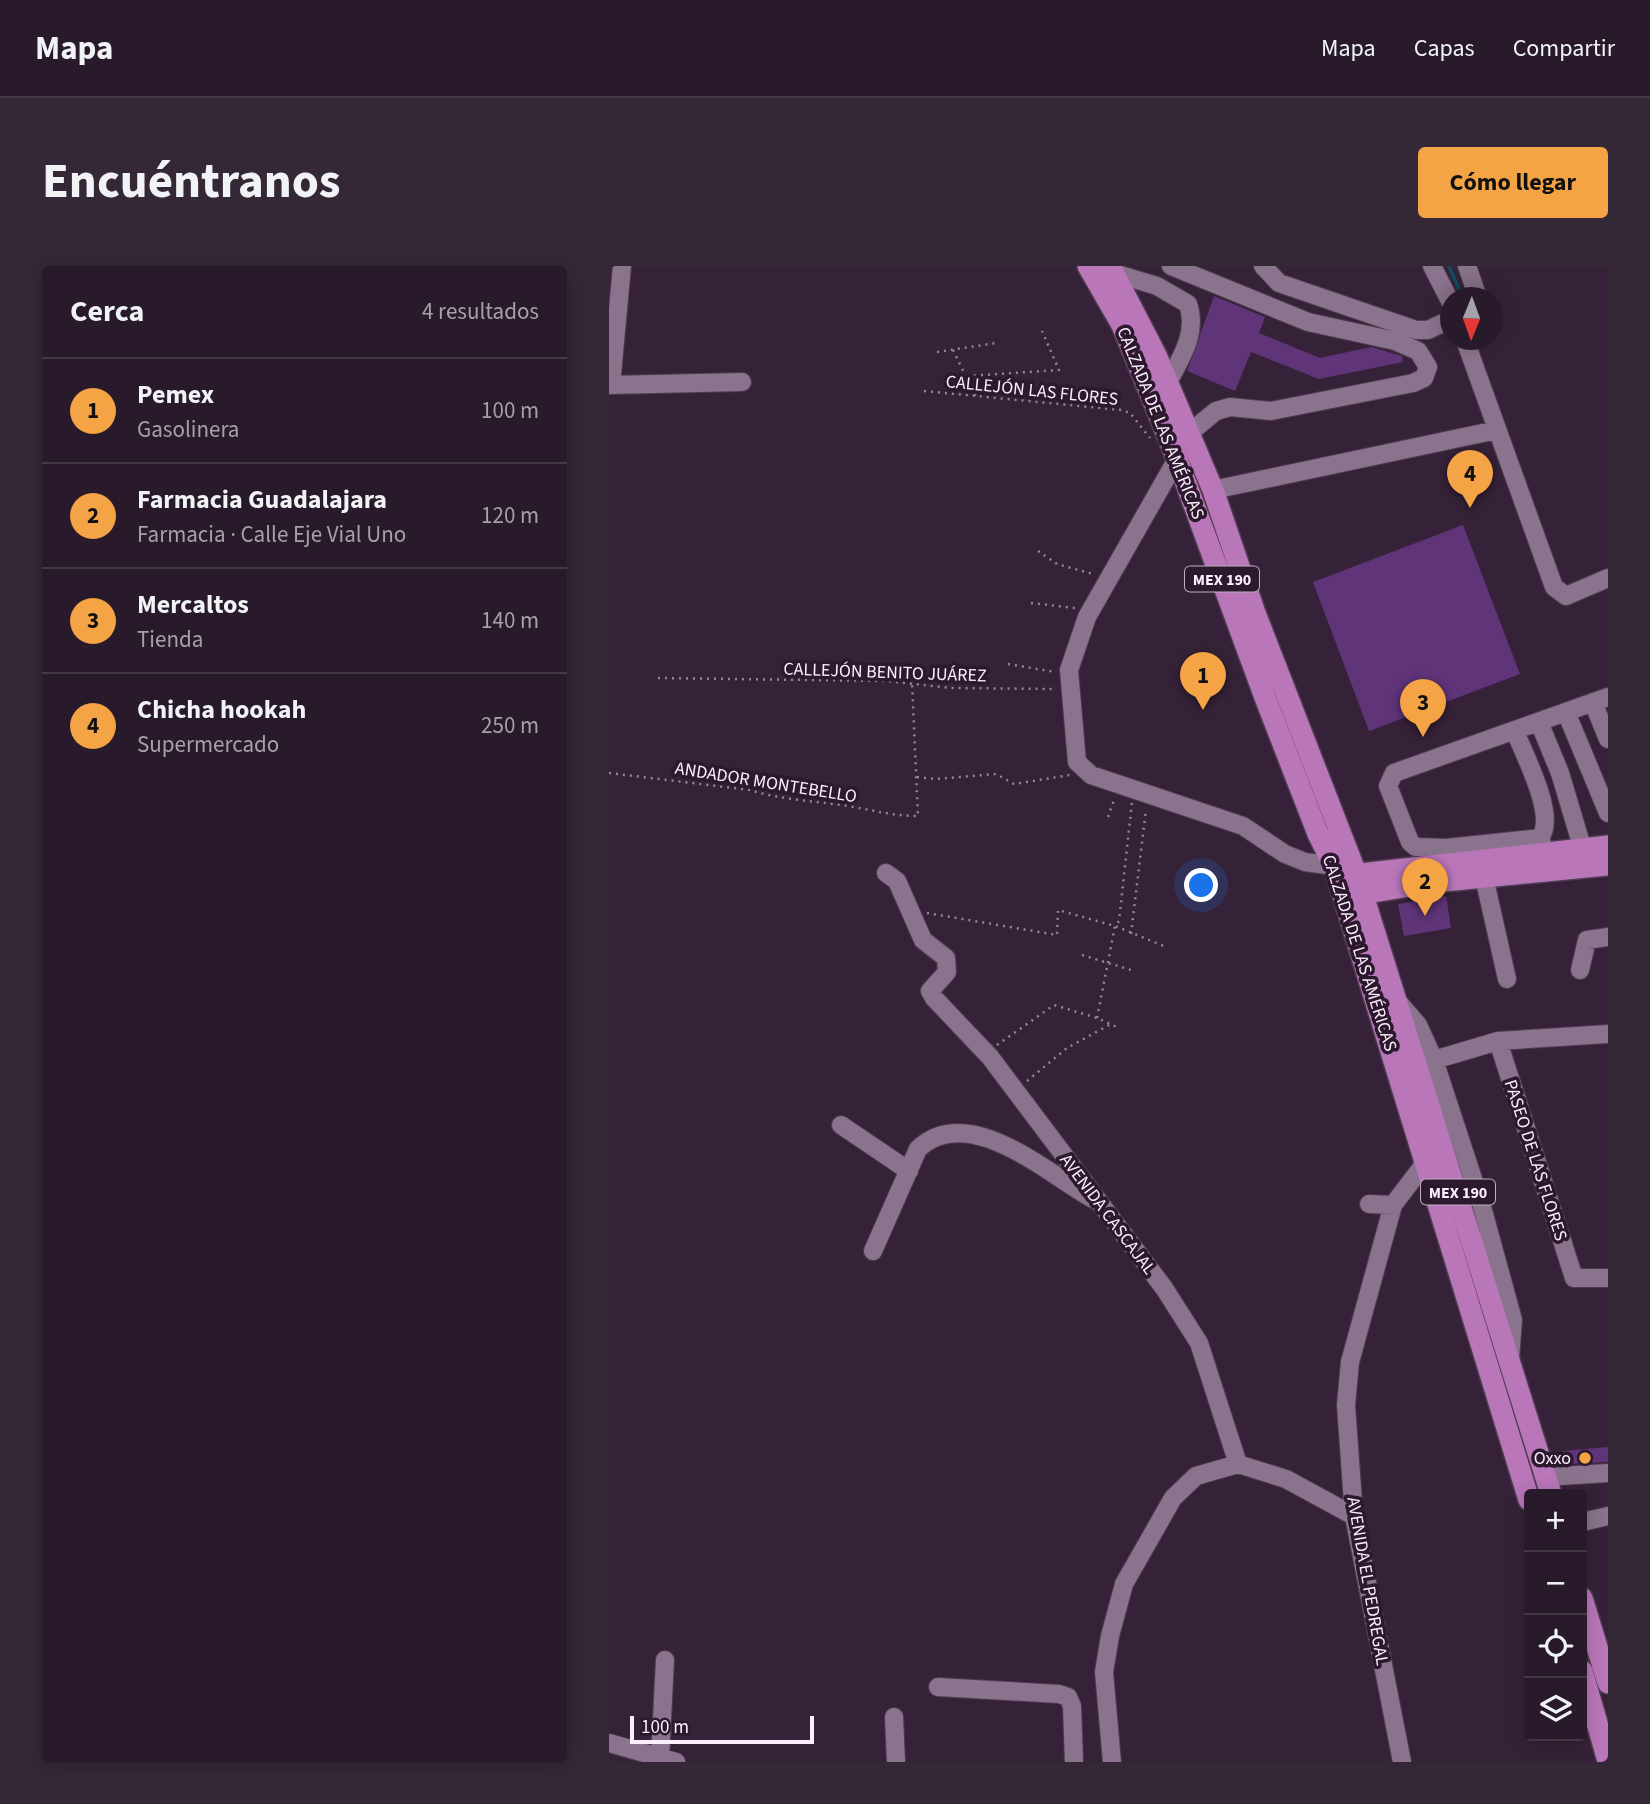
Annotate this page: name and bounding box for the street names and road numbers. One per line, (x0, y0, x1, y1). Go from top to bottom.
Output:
street label: CALZADA DE LAS AMÉRICAS (1110, 323, 1211, 523)
street label: CALLEJÓN LAS FLORES (945, 369, 1119, 412)
road number: MEX 190 (1185, 566, 1259, 592)
street label: CALLEJÓN BENITO JUÁREZ (783, 656, 987, 689)
street label: ANDADOR MONTEBELLO (673, 756, 859, 809)
street label: CALZADA DE LAS AMÉRICAS (1316, 852, 1403, 1055)
street label: PASEO DE LAS FLORES (1498, 1076, 1573, 1244)
street label: AVENIDA CASCAJAL (1054, 1149, 1162, 1280)
road number: MEX 190 (1421, 1180, 1495, 1204)
street label: AVENIDA EL PEDREGAL (1340, 1495, 1395, 1668)

